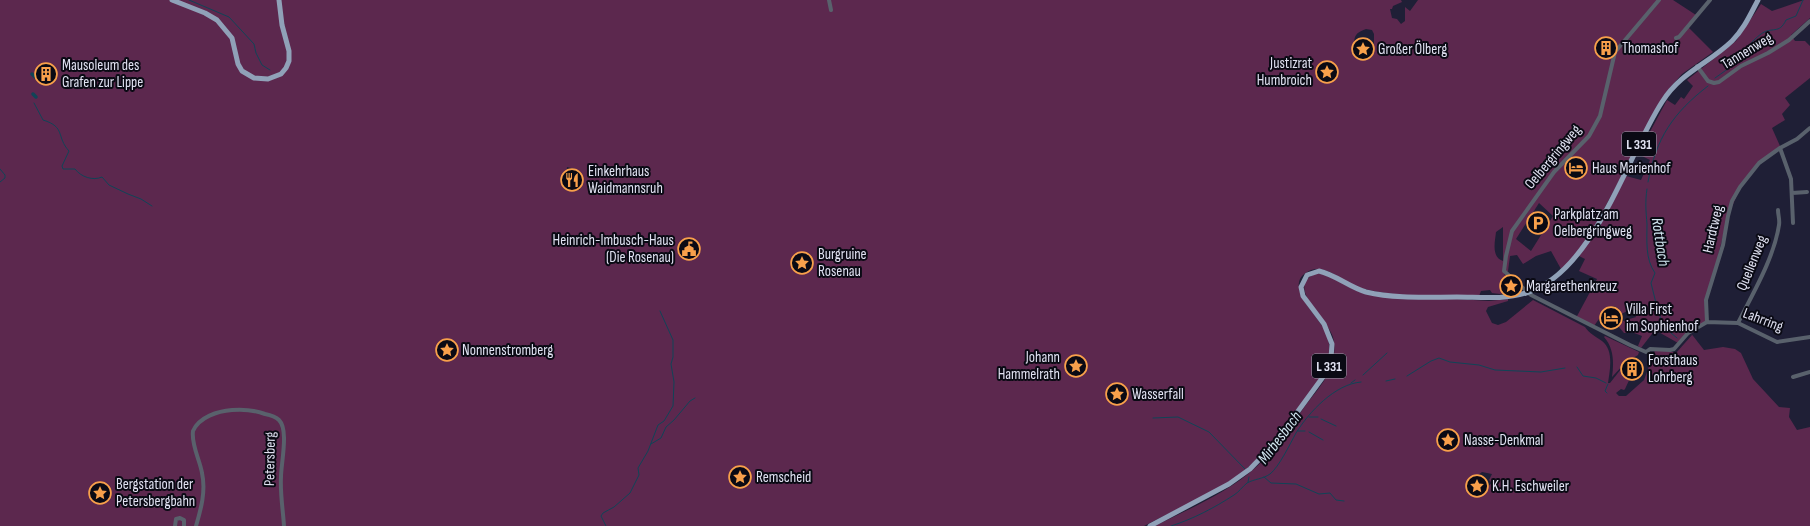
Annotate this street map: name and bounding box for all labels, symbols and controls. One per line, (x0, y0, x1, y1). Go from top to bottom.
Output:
street label: Tannenweg (1718, 28, 1776, 74)
building icon: Thomashof (1593, 35, 1619, 61)
place icon: Großer Ölberg (1350, 36, 1376, 62)
place label: Thomashof (1622, 39, 1679, 58)
place label: Großer Ölberg (1378, 40, 1447, 59)
place label: Justizrat Humbroich (1257, 54, 1312, 90)
place label: Mausoleum des Grafen zur Lippe (62, 56, 143, 92)
place icon: Justizrat Humbroich (1314, 59, 1340, 85)
building icon: Mausoleum des Grafen zur Lippe (33, 61, 59, 87)
street label: Oelbergringweg (1521, 121, 1585, 193)
road number: L 331 (1622, 132, 1656, 156)
hotel icon: Haus Marienhof (1563, 155, 1589, 181)
place label: Haus Marienhof (1592, 159, 1671, 178)
place label: Einkehrhaus Waidmannsruh (588, 162, 663, 198)
restaurant icon: Einkehrhaus Waidmannsruh (559, 167, 585, 193)
street label: Hardtweg (1698, 203, 1728, 255)
place label: Parkplatz am Oelbergringweg (1554, 205, 1632, 241)
parking icon: Parkplatz am Oelbergringweg (1525, 210, 1551, 236)
water label: Rottbach (1647, 216, 1673, 268)
place label: Heinrich-Imbusch-Haus (Die Rosenau) (553, 231, 674, 267)
street label: Quellenweg (1732, 233, 1772, 293)
public building icon: Heinrich-Imbusch-Haus (Die Rosenau) (676, 236, 702, 262)
place label: Burgruine Rosenau (818, 245, 867, 281)
place icon: Burgruine Rosenau (789, 250, 815, 276)
place icon: Margarethenkreuz (1498, 273, 1524, 299)
place label: Margarethenkreuz (1526, 277, 1618, 296)
place label: Villa First im Sophienhof (1626, 300, 1699, 336)
street label: Lahrring (1740, 304, 1786, 336)
hotel icon: Villa First im Sophienhof (1598, 305, 1624, 331)
place icon: Nonnenstromberg (434, 337, 460, 363)
place label: Nonnenstromberg (462, 341, 553, 360)
place label: Johann Hammelrath (998, 348, 1060, 384)
place label: Forsthaus Lohrberg (1648, 351, 1698, 387)
place icon: Johann Hammelrath (1063, 353, 1089, 379)
road number: L 331 (1312, 354, 1346, 378)
building icon: Forsthaus Lohrberg (1619, 356, 1645, 382)
place icon: Wasserfall (1104, 381, 1130, 407)
place label: Wasserfall (1132, 385, 1184, 404)
water label: Mirbesbach (1254, 408, 1306, 468)
place icon: Nasse-Denkmal (1435, 427, 1461, 453)
place label: Nasse-Denkmal (1464, 431, 1543, 450)
street label: Petersberg (260, 432, 280, 486)
place icon: Remscheid (727, 464, 753, 490)
place label: Remscheid (756, 468, 811, 487)
place icon: K.H. Eschweiler (1464, 473, 1490, 499)
place label: Bergstation der Petersbergbahn (116, 475, 195, 511)
place label: K.H. Eschweiler (1492, 477, 1570, 496)
place icon: Bergstation der Petersbergbahn (87, 480, 113, 506)

